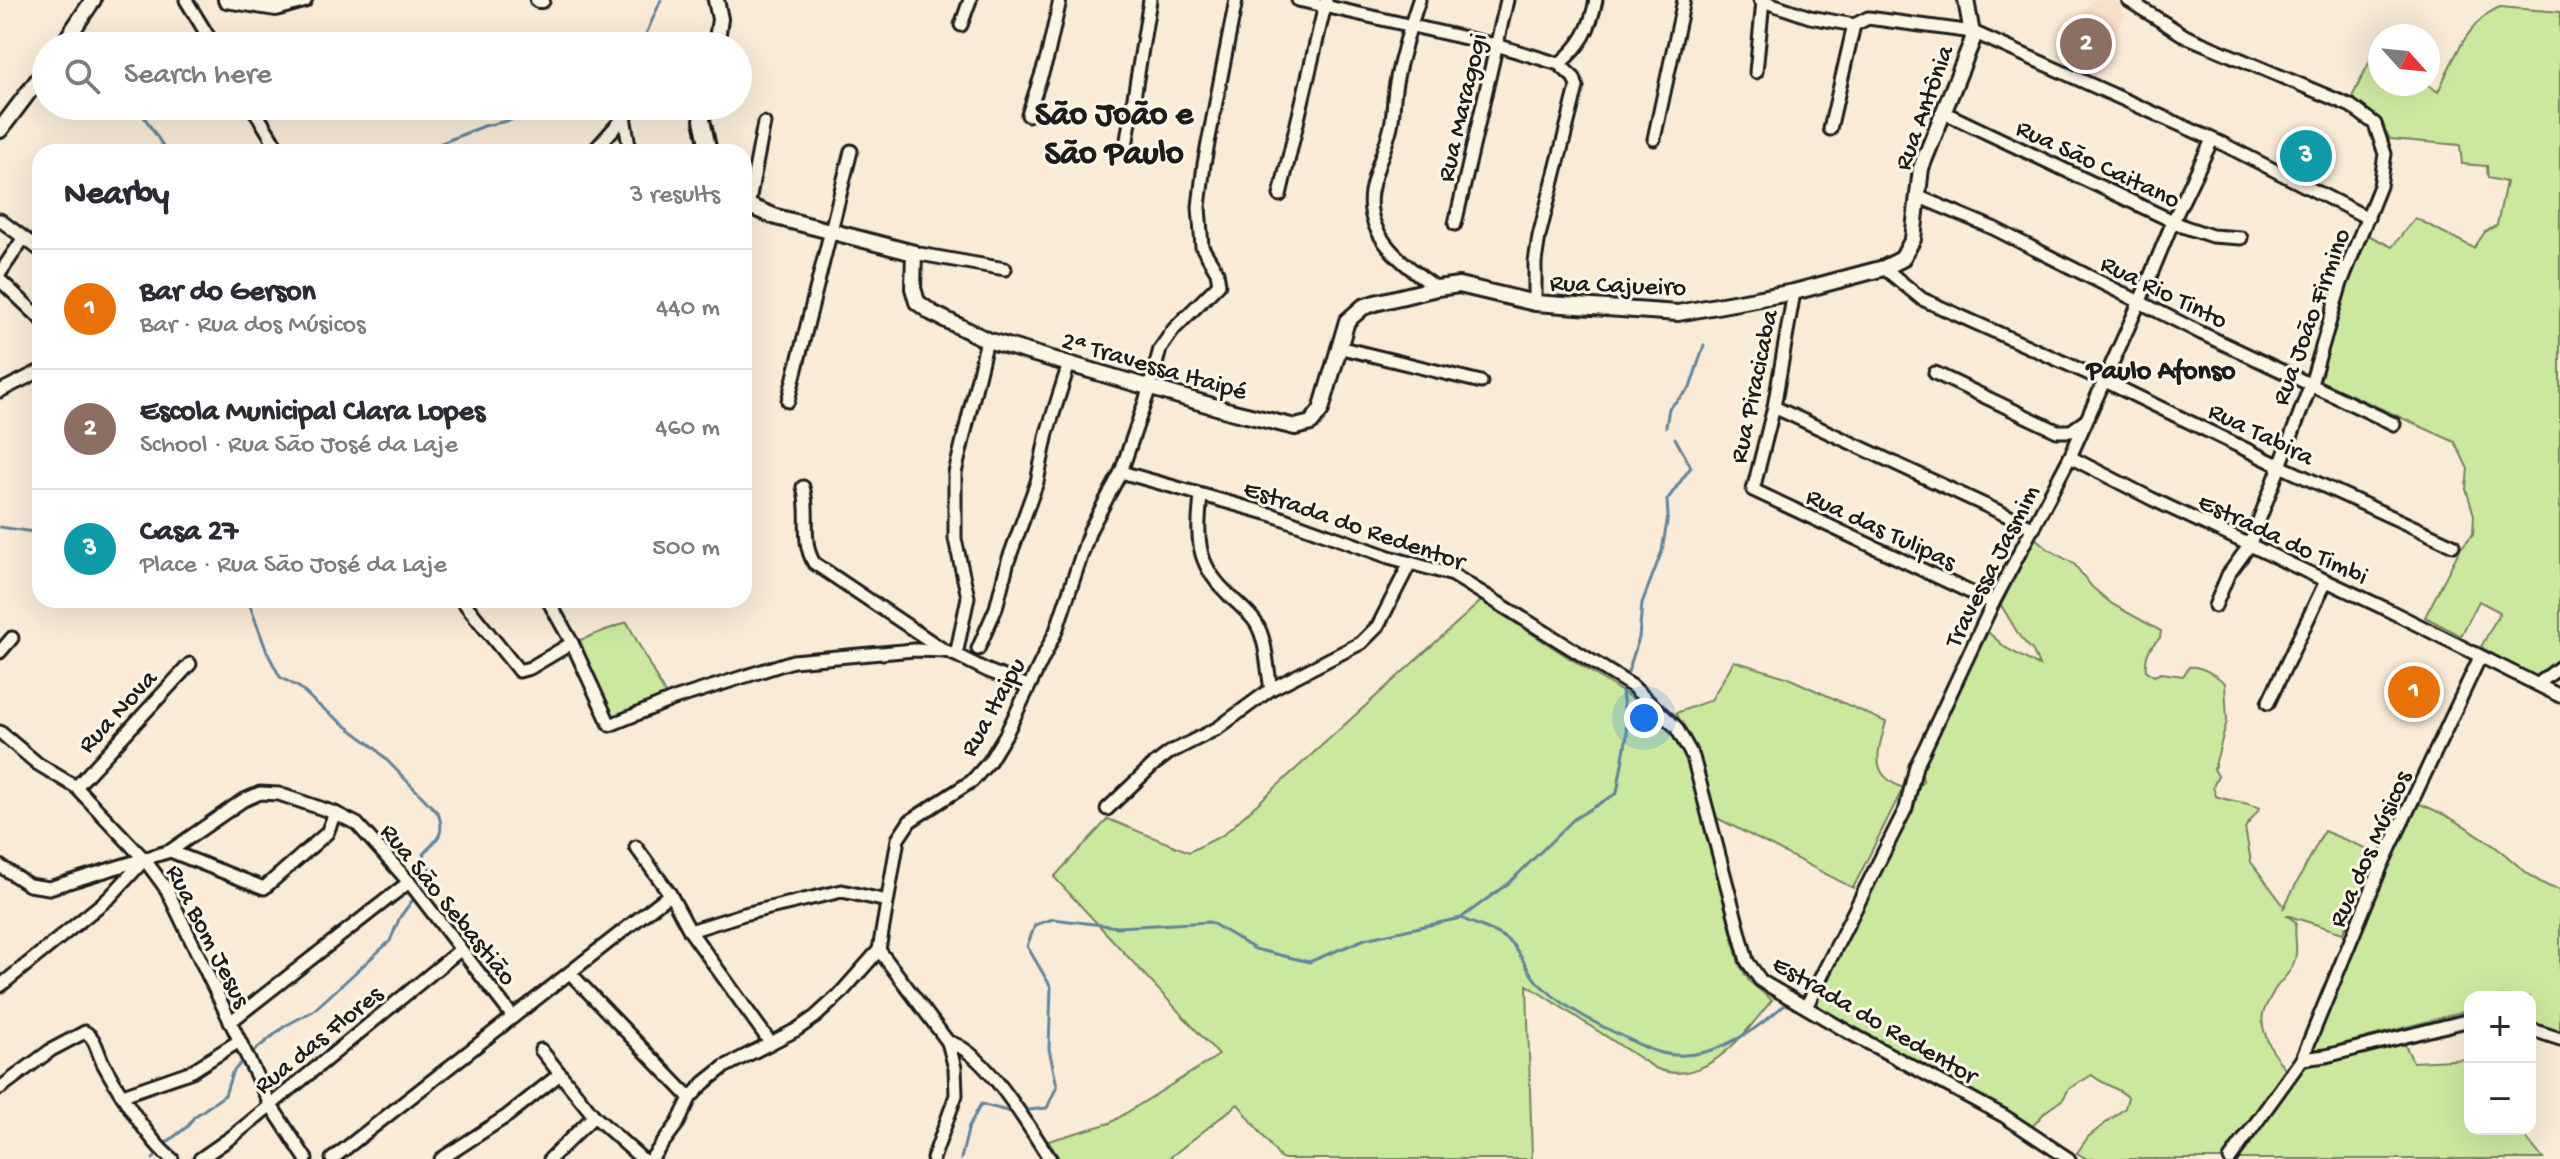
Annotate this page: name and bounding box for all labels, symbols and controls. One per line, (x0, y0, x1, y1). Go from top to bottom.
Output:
pin: 2 (2060, 14, 2112, 74)
north arrow (2368, 24, 2440, 96)
street label: Rua Maragogi (1432, 31, 1496, 185)
search box (32, 32, 752, 120)
street label: Rua Antônia (1889, 40, 1964, 175)
icon: search (60, 54, 104, 98)
text: Search here (124, 59, 272, 94)
district label: São João e São Paulo (1035, 97, 1195, 176)
street label: Rua São Caitano (2010, 114, 2184, 218)
pin: 3 (2280, 126, 2332, 186)
text: Nearby (64, 176, 169, 216)
text: 3 results (630, 181, 720, 212)
street label: Rua João Firmino (2267, 225, 2360, 410)
street label: Rua Rio Tinto (2094, 250, 2232, 338)
street label: Rua Cajueiro (1549, 270, 1687, 305)
text: Bar do Gerson (140, 276, 316, 311)
text: 1 (85, 294, 95, 325)
text: 440 m (656, 294, 720, 325)
street label: Rua Piracicaba (1725, 306, 1788, 466)
text: Bar · Rua dos Músicos (140, 311, 366, 342)
street label: 2ª Travessa Itaipé (1058, 327, 1251, 410)
district label: Paulo Afonso (2084, 356, 2236, 389)
text: Escola Municipal Clara Lopes (140, 396, 485, 431)
street label: Rua Tabira (2202, 397, 2319, 476)
text: 2 (84, 414, 96, 445)
text: 460 m (655, 414, 720, 445)
text: School · Rua São José da Laje (140, 431, 458, 462)
street label: Estrada do Redentor (1239, 475, 1471, 581)
street label: Travessa Jasmim (1939, 480, 2048, 655)
street label: Rua das Tulipas (1800, 483, 1961, 580)
street label: Estrada do Timbi (2192, 488, 2372, 594)
text: Casa 27 (140, 516, 238, 551)
text: 3 (83, 534, 97, 565)
text: 500 m (652, 534, 720, 565)
text: Place · Rua São José da Laje (140, 551, 447, 582)
street label: Rua Itaipu (955, 653, 1035, 763)
pin: 1 (2388, 662, 2440, 722)
street label: Rua Nova (73, 664, 167, 761)
your location (1624, 698, 1664, 738)
street label: Rua dos Músicos (2324, 765, 2421, 933)
street label: Rua São Sebastião (372, 818, 521, 993)
street label: Rua Bom Jesus (157, 860, 256, 1015)
street label: Estrada do Redentor (1765, 950, 1984, 1095)
street label: Rua das Flores (249, 979, 392, 1103)
map controls (2464, 991, 2536, 1135)
button: + (2464, 991, 2536, 1063)
button: − (2464, 1063, 2536, 1135)

